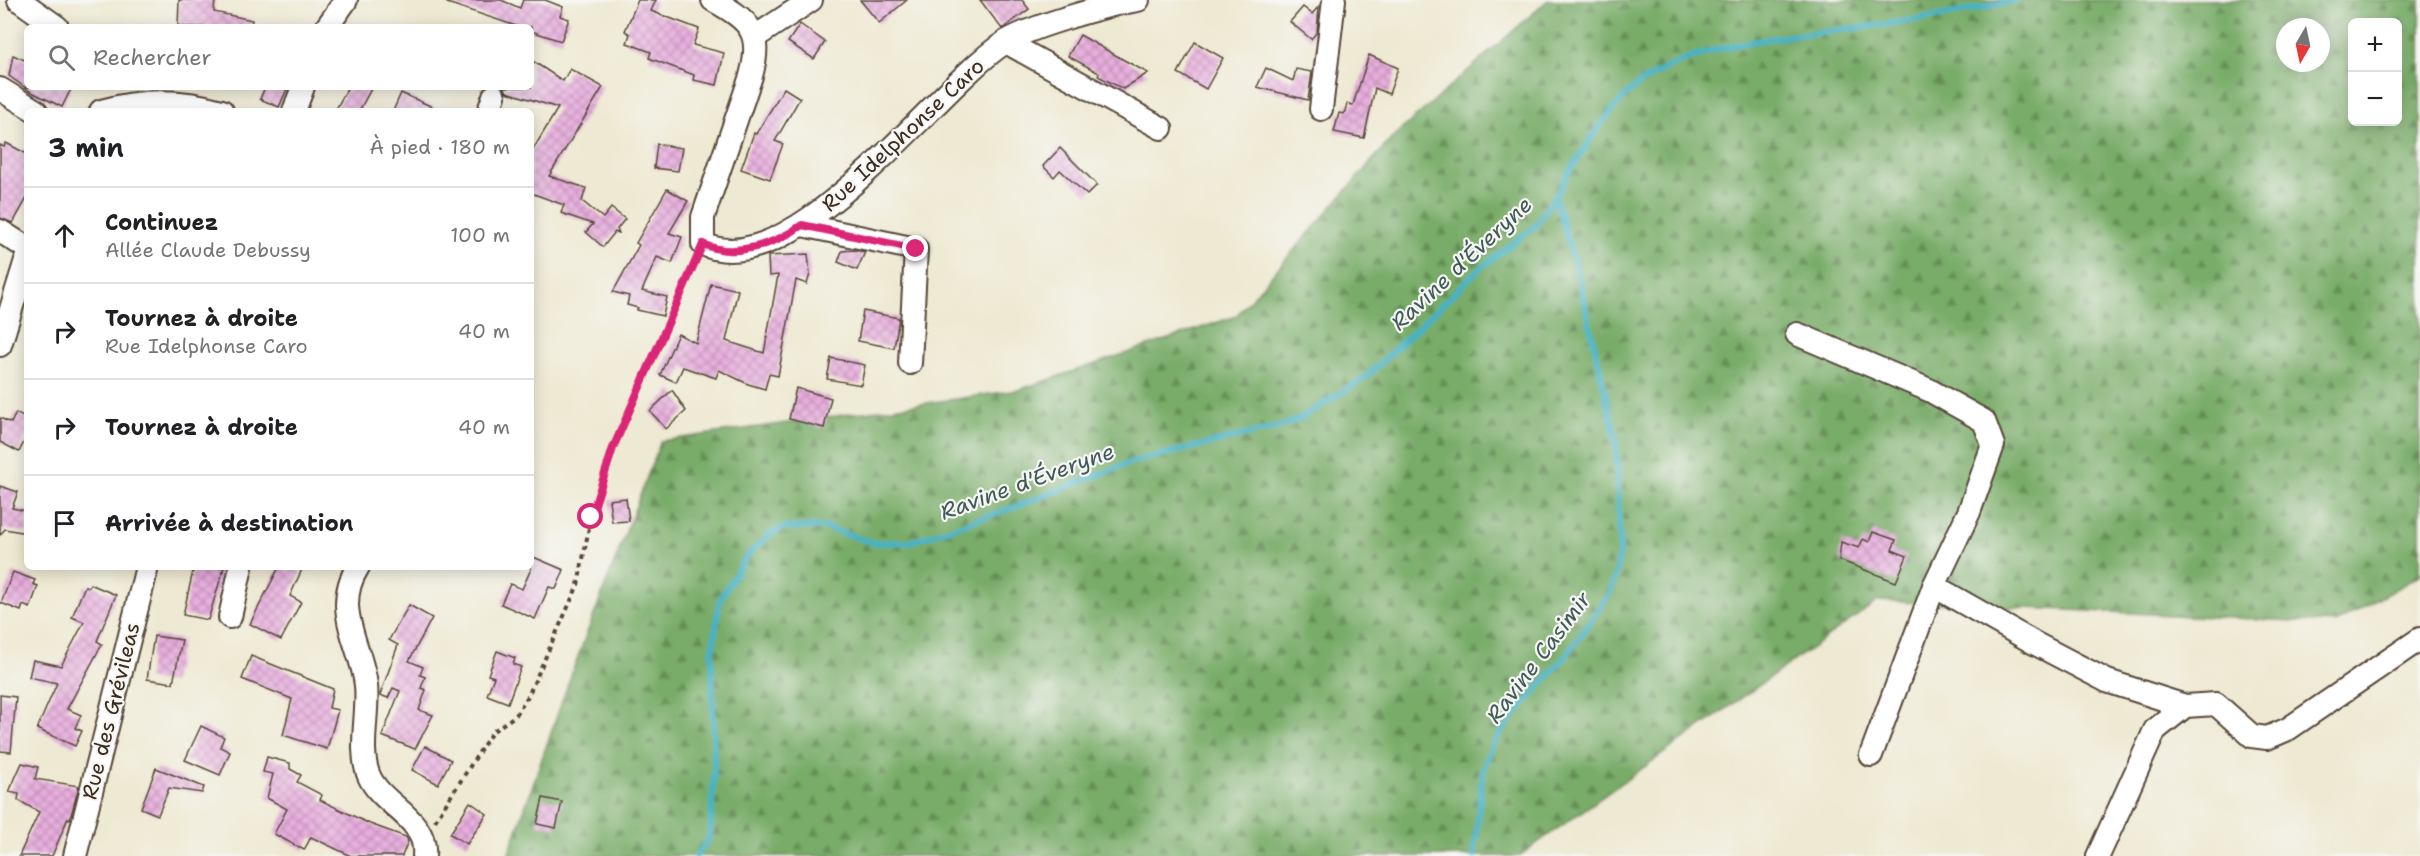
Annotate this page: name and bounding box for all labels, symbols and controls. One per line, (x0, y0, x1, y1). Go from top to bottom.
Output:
north arrow (2276, 18, 2330, 72)
map controls (2348, 18, 2402, 126)
button: + (2348, 18, 2402, 72)
search box (24, 24, 534, 90)
icon: search (45, 41, 78, 74)
text: Rechercher (93, 43, 212, 72)
street label: Rue Idelphonse Caro (816, 52, 990, 218)
button: − (2348, 72, 2402, 126)
text: 3 min (48, 130, 124, 165)
text: À pied · 180 m (369, 134, 510, 160)
water label: Ravine d'Éveryne (1384, 190, 1538, 337)
text: Continuez (105, 208, 218, 237)
icon: ahead (48, 219, 81, 252)
text: 100 m (450, 222, 510, 248)
route end (902, 235, 928, 261)
text: Allée Claude Debussy (105, 237, 311, 263)
text: Tournez à droite (105, 304, 298, 333)
icon: right (48, 315, 81, 348)
text: 40 m (458, 318, 510, 344)
text: Rue Idelphonse Caro (105, 333, 308, 359)
icon: right (48, 411, 81, 444)
text: Tournez à droite (105, 413, 298, 442)
text: 40 m (458, 414, 510, 440)
water label: Ravine d'Éveryne (936, 436, 1118, 526)
route start (577, 503, 603, 529)
icon: arrive (48, 507, 81, 540)
text: Arrivée à destination (105, 509, 353, 538)
water label: Ravine Casimir (1479, 585, 1598, 729)
street label: Rue des Grévileas (75, 619, 147, 803)

